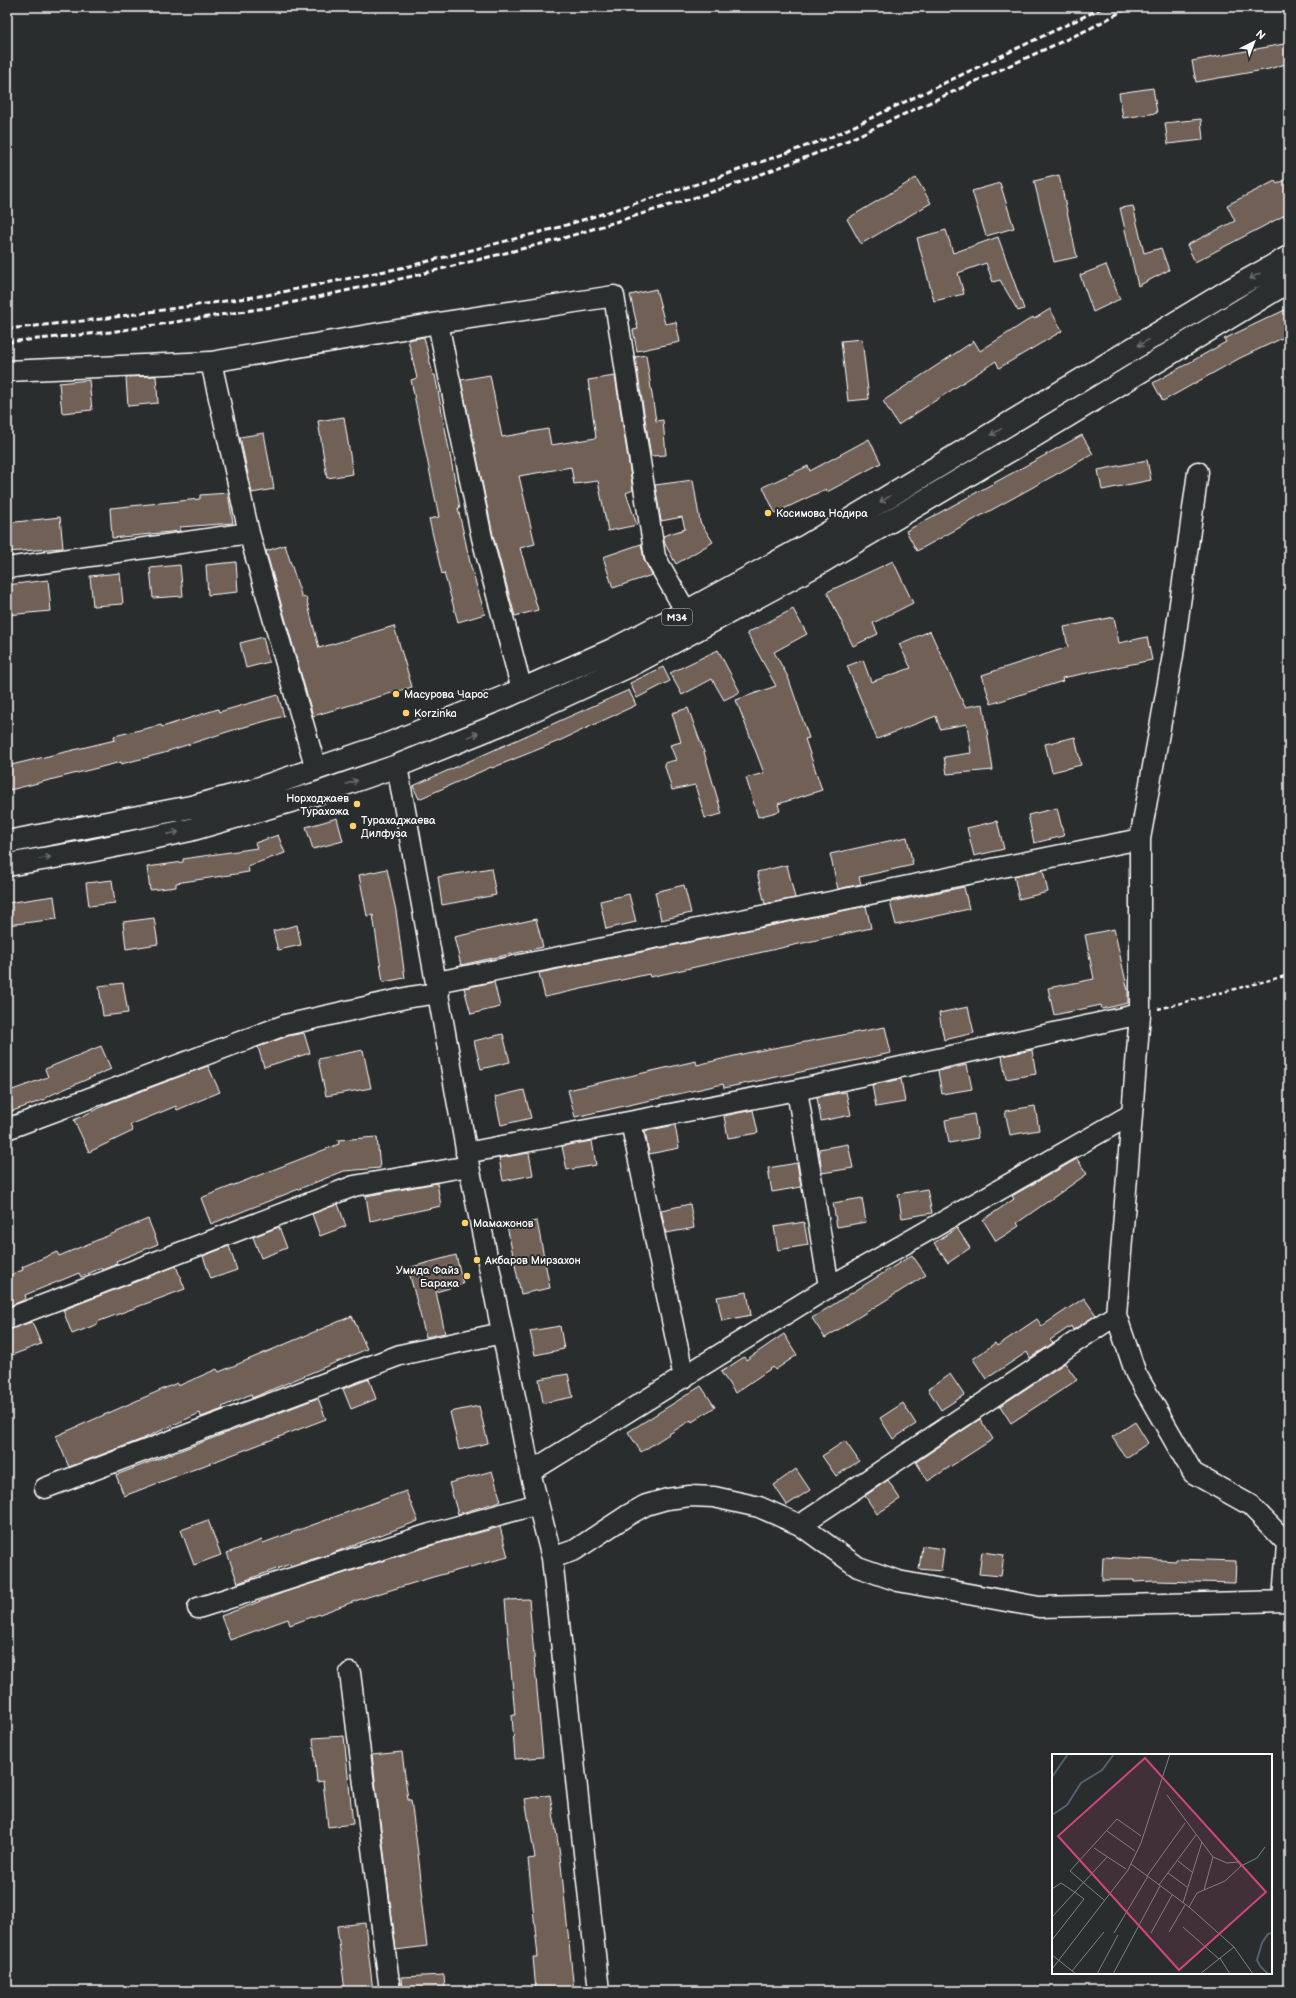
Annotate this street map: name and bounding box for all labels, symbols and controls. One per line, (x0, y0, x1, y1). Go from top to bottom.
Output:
north arrow (1234, 22, 1274, 62)
text: N (1253, 27, 1268, 43)
one-way arrow (1249, 273, 1261, 280)
one-way arrow (1137, 339, 1149, 347)
one-way arrow (991, 428, 1002, 436)
one-way arrow (879, 495, 891, 503)
place label: Косимова Нодира (776, 507, 868, 520)
marker: Косимова Нодира (763, 508, 773, 518)
road number: M34 (662, 609, 692, 625)
place label: Масурова Чарос (404, 688, 489, 701)
marker: Масурова Чарос (391, 689, 401, 699)
place label: Korzinka (414, 707, 457, 720)
marker: Korzinka (401, 708, 411, 718)
one-way arrow (466, 731, 478, 738)
one-way arrow (345, 777, 357, 785)
place label: Норходжаев Турахожа (286, 792, 349, 818)
marker: Норходжаев Турахожа (352, 799, 362, 809)
place label: Турахаджаева Дилфуза (361, 814, 436, 840)
marker: Турахаджаева Дилфуза (348, 821, 358, 831)
one-way arrow (166, 829, 179, 837)
one-way arrow (39, 854, 52, 862)
place label: Мамажонов (473, 1217, 534, 1230)
marker: Мамажонов (460, 1218, 470, 1228)
place label: Акбаров Мирзахон (484, 1254, 581, 1267)
marker: Акбаров Мирзахон (472, 1255, 482, 1265)
place label: Умида Файз Барака (396, 1264, 459, 1290)
marker: Умида Файз Барака (462, 1271, 472, 1281)
inset map (1052, 1754, 1272, 1974)

